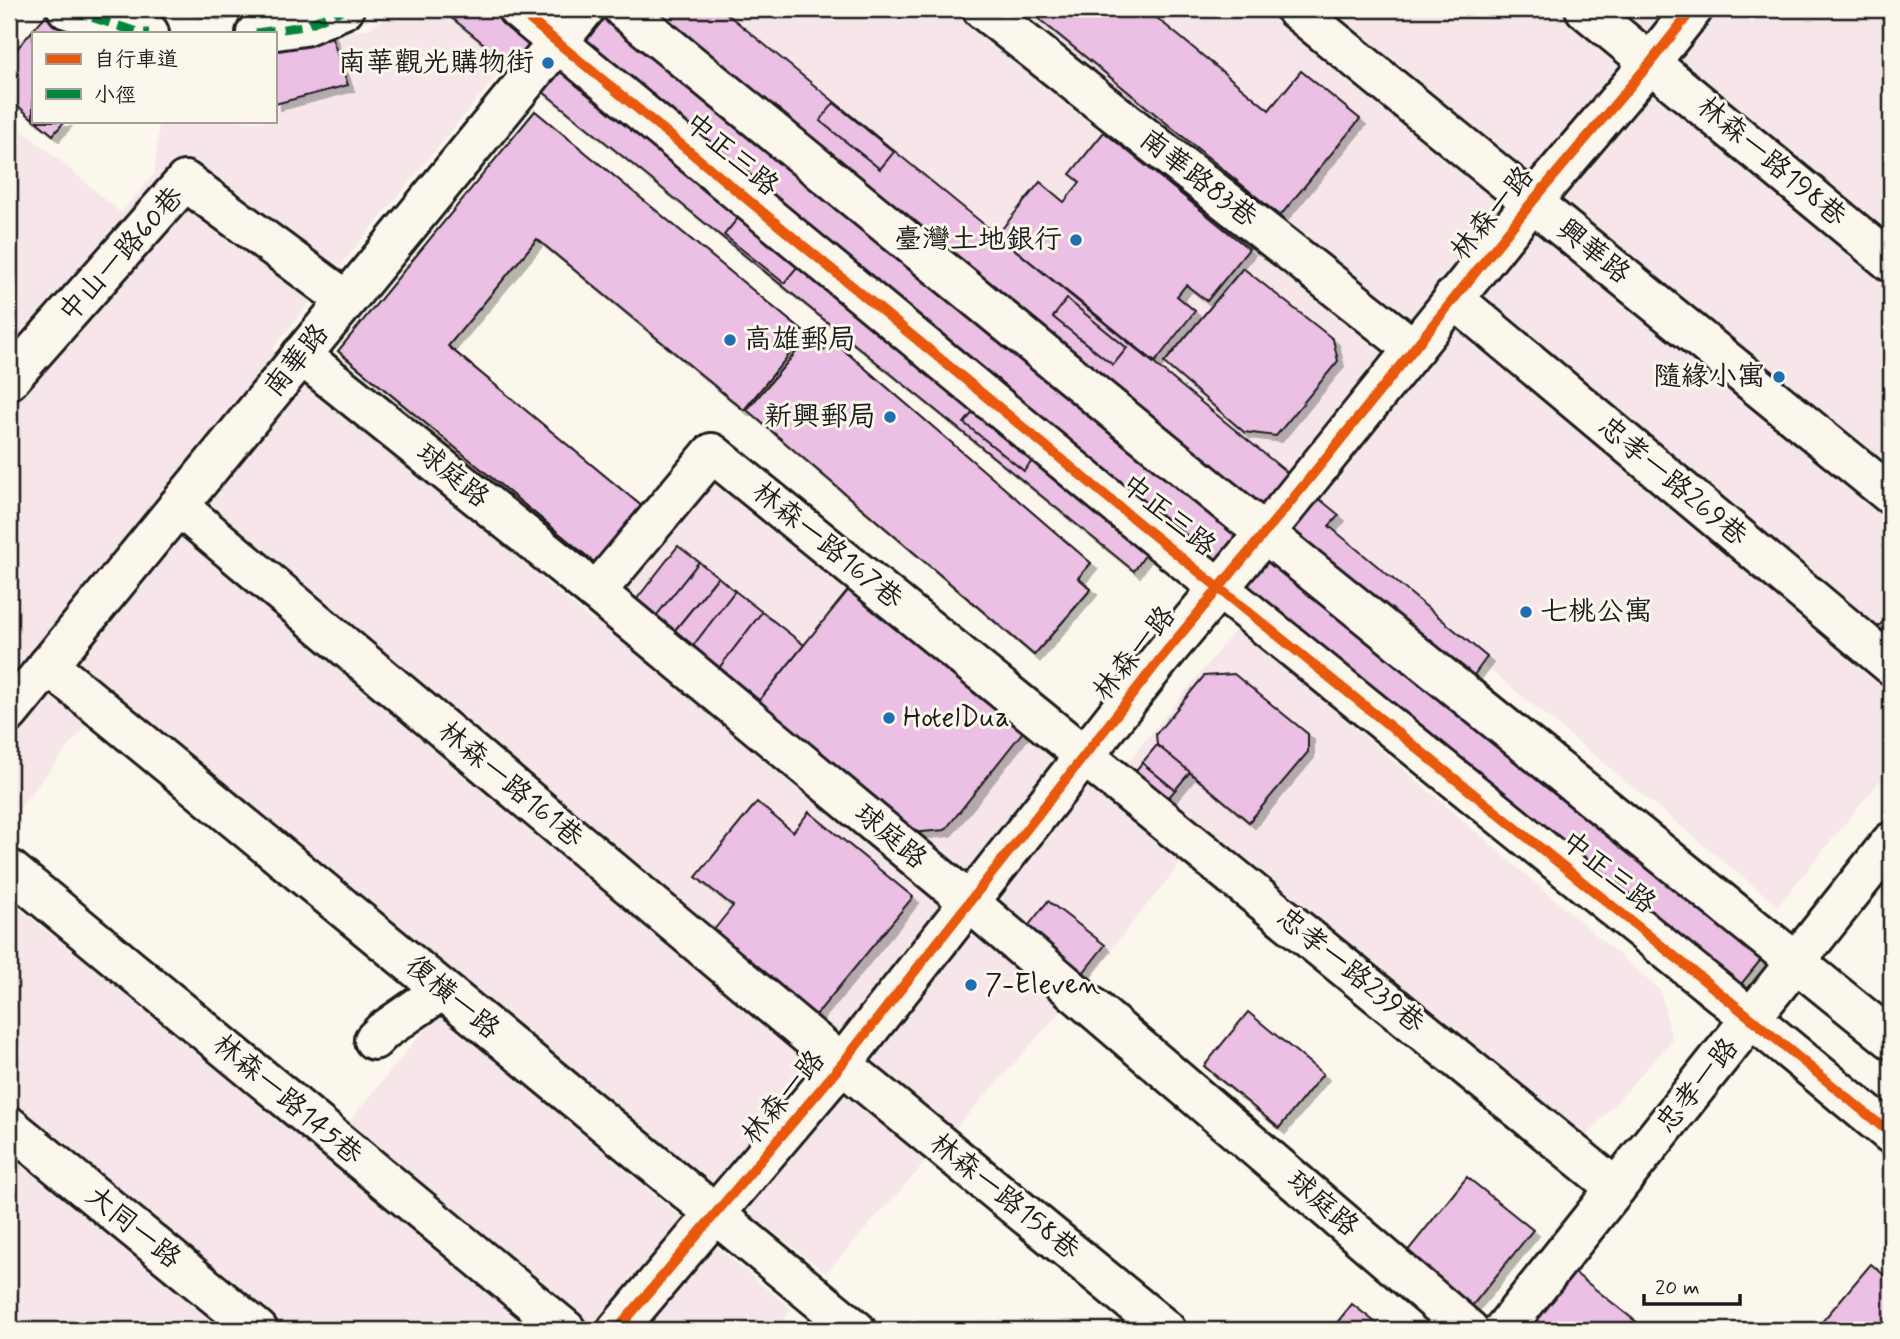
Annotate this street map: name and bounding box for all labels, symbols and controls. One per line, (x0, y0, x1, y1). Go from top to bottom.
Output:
legend (32, 32, 276, 122)
place label: 南華觀光購物街 (338, 45, 534, 82)
text: 自行車道 (94, 46, 178, 74)
marker: 南華觀光購物街 (540, 55, 556, 71)
text: 小徑 (94, 82, 136, 110)
street label: 林森一路198巷 (1689, 89, 1854, 236)
street label: 中正三路 (676, 105, 786, 205)
street label: 南華路83巷 (1132, 121, 1265, 237)
street label: 林森一路 (1443, 159, 1543, 269)
street label: 中山一路60巷 (51, 179, 193, 331)
street label: 興華路 (1549, 211, 1637, 293)
place label: 臺灣土地銀行 (894, 222, 1062, 259)
marker: 臺灣土地銀行 (1068, 232, 1084, 248)
street label: 南華路 (256, 317, 338, 405)
place label: 高雄郵局 (744, 322, 856, 359)
marker: 高雄郵局 (722, 332, 738, 348)
place label: 隨緣小寓 (1653, 359, 1765, 396)
marker: 隨緣小寓 (1771, 369, 1787, 385)
place label: 新興郵局 (764, 399, 876, 436)
marker: 新興郵局 (882, 409, 898, 425)
street label: 忠孝一路269巷 (1590, 409, 1755, 556)
street label: 球庭路 (408, 435, 496, 517)
street label: 中正三路 (1113, 466, 1223, 566)
street label: 林森一路167巷 (744, 474, 911, 619)
place label: 七桃公寓 (1540, 594, 1652, 631)
street label: 林森一路 (1085, 599, 1185, 709)
marker: 七桃公寓 (1518, 604, 1534, 620)
place label: HotelDua (903, 700, 1010, 737)
marker: HotelDua (881, 710, 897, 726)
street label: 林森一路161巷 (430, 713, 591, 857)
street label: 球庭路 (846, 796, 934, 878)
street label: 中正三路 (1553, 823, 1663, 923)
street label: 忠孝一路239巷 (1268, 900, 1432, 1043)
street label: 復橫一路 (397, 948, 507, 1048)
place label: 7-Eleven (985, 967, 1100, 1004)
marker: 7-Eleven (963, 977, 979, 993)
street label: 林森一路145巷 (204, 1026, 371, 1174)
street label: 忠孝一路 (1648, 1031, 1748, 1141)
street label: 林森一路 (734, 1043, 834, 1153)
street label: 林森一路158巷 (921, 1125, 1087, 1269)
street label: 球庭路 (1278, 1162, 1366, 1246)
street label: 大同一路 (78, 1178, 188, 1278)
scale bar (1644, 1262, 1741, 1306)
text: 20 m (1655, 1274, 1700, 1302)

